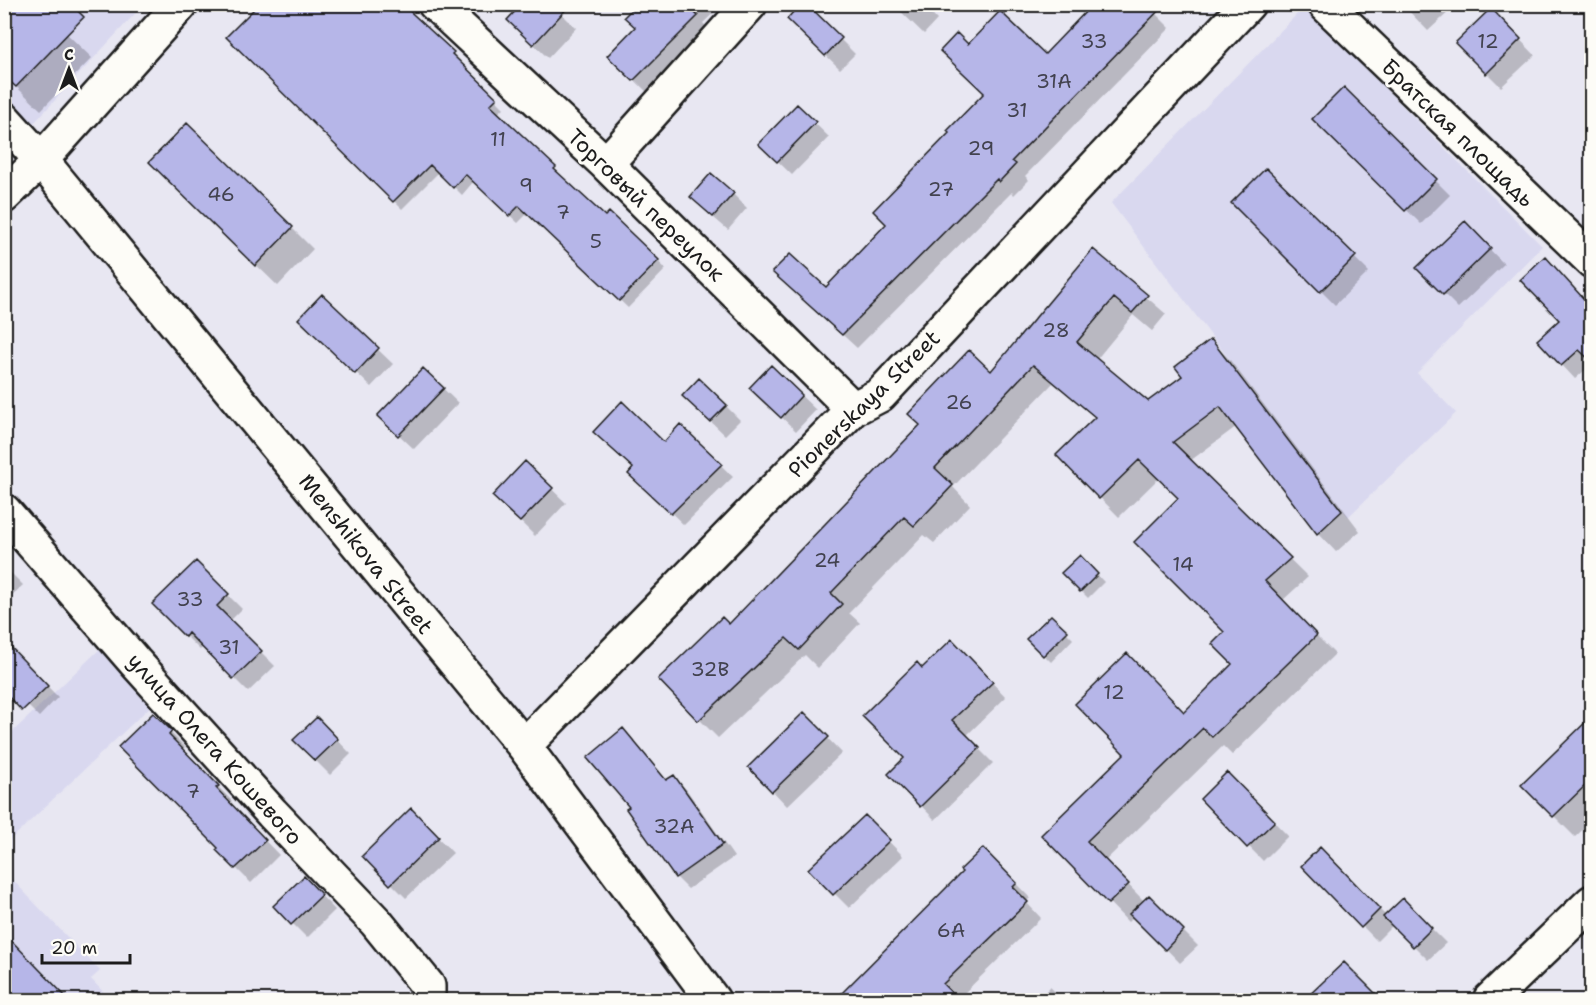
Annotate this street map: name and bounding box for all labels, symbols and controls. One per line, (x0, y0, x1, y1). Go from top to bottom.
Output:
house number: 33 (1081, 28, 1107, 54)
house number: 12 (1477, 28, 1499, 54)
north arrow (39, 39, 99, 99)
text: С (64, 44, 74, 65)
street label: Братская площадь (1375, 53, 1541, 213)
house number: 31А (1036, 68, 1072, 94)
house number: 31 (1006, 97, 1028, 123)
street label: Торговый переулок (561, 122, 731, 288)
house number: 11 (490, 126, 506, 152)
house number: 29 (968, 135, 994, 161)
house number: 9 (519, 172, 533, 198)
house number: 27 (928, 176, 954, 202)
house number: 46 (207, 181, 235, 207)
house number: 7 (556, 199, 570, 225)
house number: 5 (590, 228, 602, 254)
house number: 28 (1042, 317, 1070, 343)
street label: Pionerskaya Street (782, 324, 946, 484)
house number: 26 (945, 389, 973, 415)
street label: Menshikova Street (292, 468, 440, 640)
house number: 24 (814, 547, 840, 573)
house number: 14 (1172, 551, 1194, 577)
house number: 33 (177, 586, 203, 612)
house number: 31 (218, 634, 240, 660)
street label: улица Олега Кошевого (121, 647, 309, 851)
house number: 32В (691, 656, 729, 682)
house number: 12 (1103, 679, 1125, 705)
house number: 7 (186, 778, 200, 804)
house number: 32А (653, 813, 695, 839)
house number: 6А (937, 917, 965, 943)
scale bar (42, 927, 130, 965)
text: 20 m (51, 936, 97, 960)

